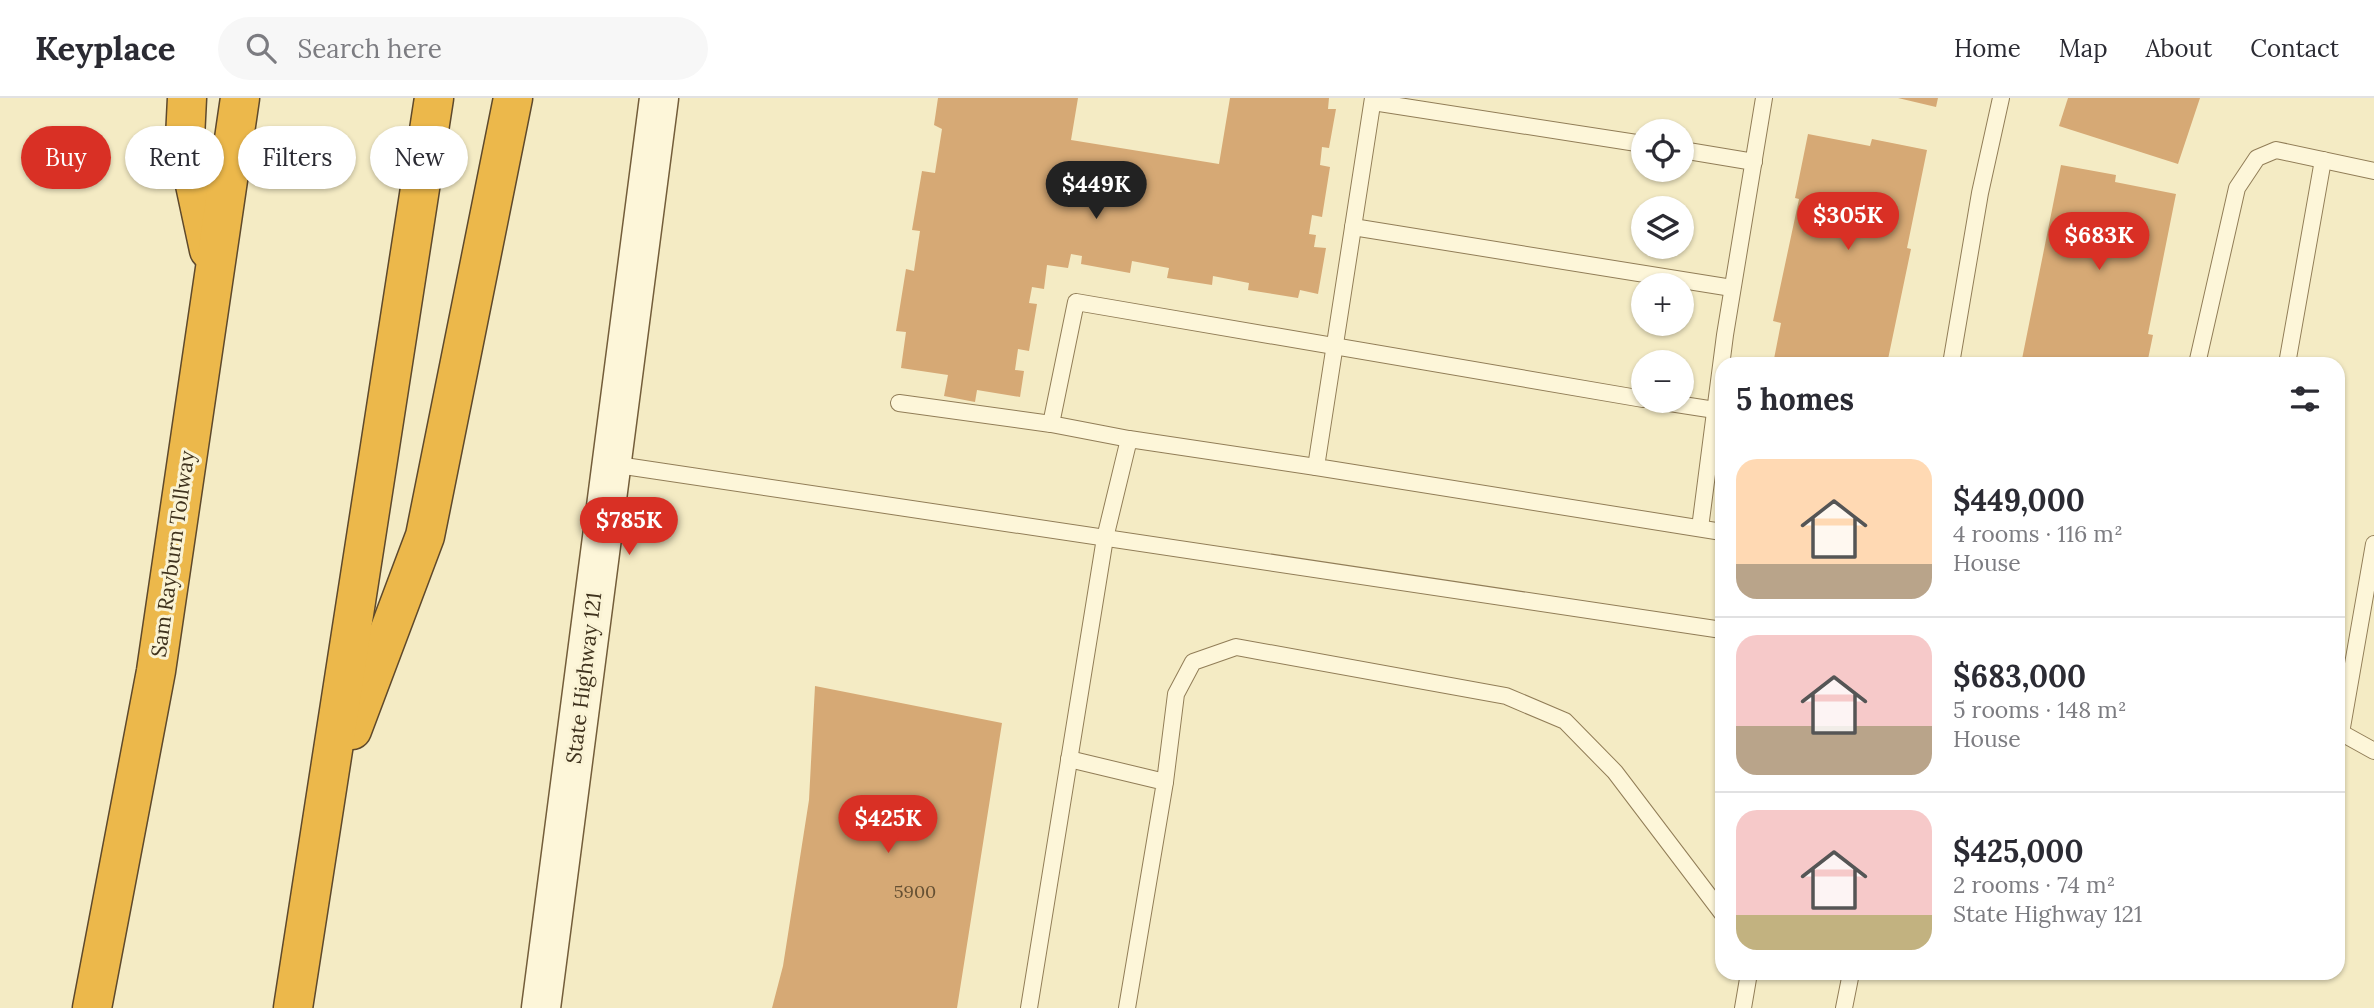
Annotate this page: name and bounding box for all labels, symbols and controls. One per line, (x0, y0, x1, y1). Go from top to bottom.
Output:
search box (218, 17, 708, 80)
text: Keyplace (35, 27, 176, 69)
icon: search (242, 29, 280, 67)
text: Search here (298, 32, 442, 65)
text: Home (1954, 33, 2021, 64)
text: Map (2059, 33, 2108, 64)
text: About (2146, 33, 2212, 64)
text: Contact (2250, 33, 2339, 64)
map controls (1631, 119, 1694, 413)
button: locate (1631, 119, 1694, 182)
chip: Buy (21, 126, 111, 189)
chip: Rent (125, 126, 224, 189)
chip: Filters (238, 126, 356, 189)
chip: New (370, 126, 468, 189)
pin: $449K (1047, 162, 1145, 221)
text: $449K (1062, 169, 1130, 198)
pin: $305K (1799, 192, 1897, 252)
button: layers (1631, 196, 1694, 259)
text: $305K (1813, 200, 1883, 229)
pin: $683K (2050, 212, 2148, 272)
text: $683K (2064, 220, 2134, 249)
button: + (1631, 273, 1694, 336)
button: − (1631, 350, 1694, 413)
text: 5 homes (1736, 380, 1854, 418)
icon: filters (2286, 380, 2324, 418)
street label: Sam Rayburn Tollway (145, 449, 200, 659)
text: $449,000 (1953, 481, 2085, 519)
icon: home (1792, 487, 1876, 571)
pin: $785K (580, 498, 678, 557)
text: $785K (596, 505, 662, 534)
text: 4 rooms · 116 m² (1953, 519, 2123, 548)
text: House (1953, 548, 2021, 577)
street label: State Highway 121 (560, 591, 607, 765)
text: $683,000 (1953, 657, 2086, 695)
icon: home (1792, 663, 1876, 747)
text: 5 rooms · 148 m² (1953, 695, 2127, 724)
text: House (1953, 724, 2021, 753)
pin: $425K (839, 796, 937, 855)
text: $425K (854, 803, 922, 832)
text: $425,000 (1953, 832, 2084, 870)
icon: home (1792, 838, 1876, 922)
text: 2 rooms · 74 m² (1953, 870, 2115, 899)
house number: 5900 (894, 880, 936, 903)
text: State Highway 121 (1953, 899, 2142, 928)

